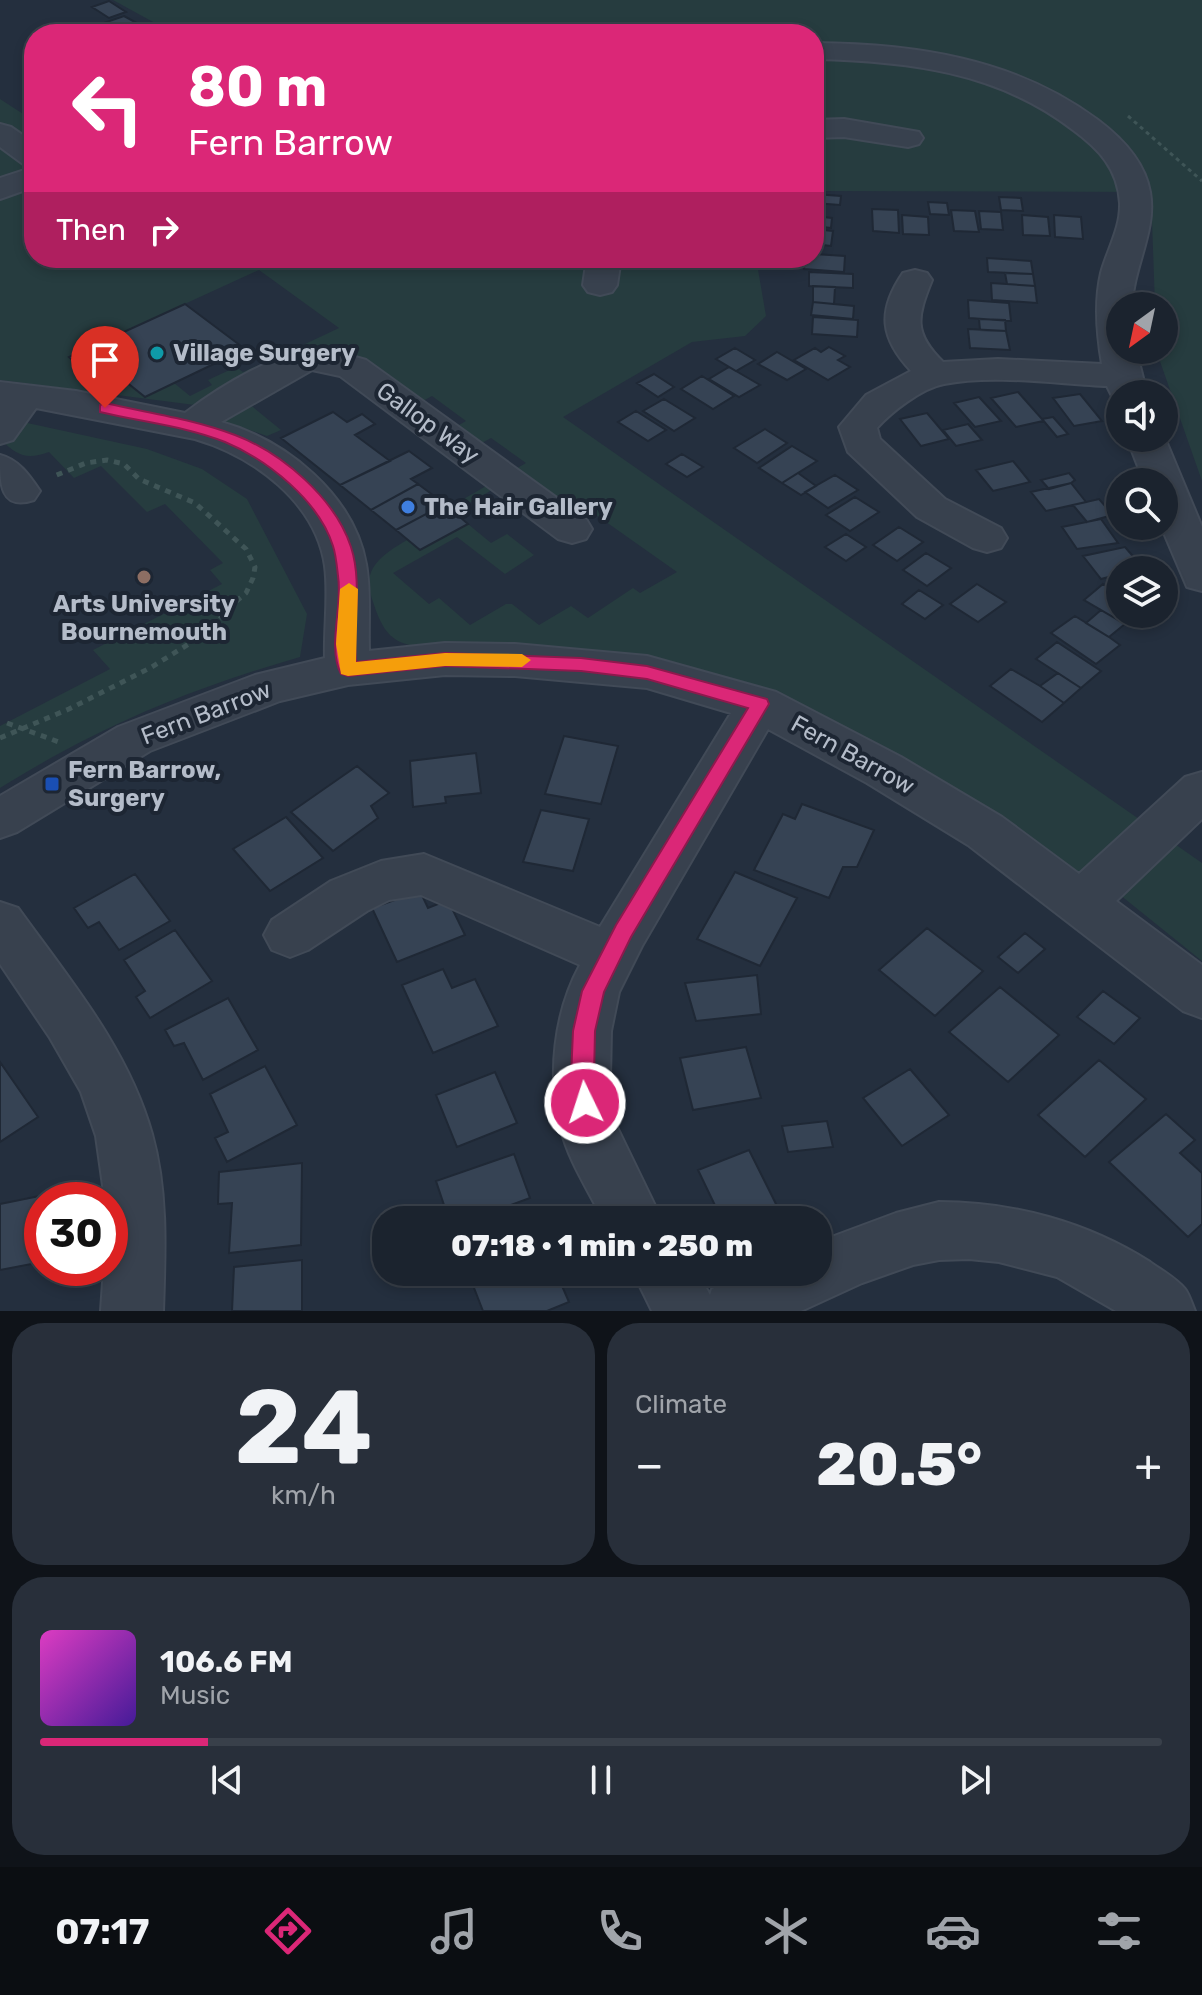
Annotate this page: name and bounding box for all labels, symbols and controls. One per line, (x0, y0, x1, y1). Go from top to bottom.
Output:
text: 80 m (188, 54, 327, 120)
icon: left (56, 56, 160, 160)
text: Fern Barrow (188, 121, 393, 164)
icon: right (142, 208, 186, 252)
text: Then (56, 212, 126, 248)
north arrow (1106, 292, 1178, 364)
map controls (1106, 292, 1178, 628)
pin (71, 326, 139, 408)
icon: arrive (83, 338, 127, 382)
place label: Village Surgery (173, 339, 355, 367)
marker: Village Surgery (148, 344, 166, 362)
street label: Gallop Way (371, 376, 485, 470)
button: sound (1106, 380, 1178, 452)
button: search (1106, 468, 1178, 540)
place label: The Hair Gallery (424, 493, 613, 521)
marker: The Hair Gallery (399, 498, 417, 516)
button: layers (1106, 556, 1178, 628)
marker: Arts University Bournemouth (135, 568, 153, 586)
place label: Arts University Bournemouth (53, 590, 235, 646)
street label: Fern Barrow (137, 675, 275, 751)
street label: Fern Barrow (786, 710, 920, 800)
place label: Fern Barrow, Surgery (68, 756, 221, 812)
marker: Fern Barrow, Surgery (43, 775, 61, 793)
position arrow (543, 1061, 627, 1145)
speed limit sign: 30 (24, 1182, 128, 1286)
text: 07:18 · 1 min · 250 m (451, 1228, 753, 1264)
text: 24 (234, 1366, 373, 1489)
text: Climate (635, 1389, 727, 1420)
text: 20.5° (816, 1429, 982, 1500)
text: − (635, 1439, 664, 1491)
text: + (1135, 1439, 1162, 1491)
text: km/h (271, 1480, 336, 1511)
text: 106.6 FM (160, 1644, 293, 1680)
text: Music (160, 1680, 230, 1711)
icon: previous (205, 1758, 249, 1802)
icon: pause (579, 1758, 623, 1802)
icon: next (953, 1758, 997, 1802)
icon: directions (260, 1903, 316, 1959)
icon: music (426, 1903, 482, 1959)
icon: phone (592, 1903, 648, 1959)
icon: climate (758, 1903, 814, 1959)
icon: car (925, 1903, 981, 1959)
icon: filters (1091, 1903, 1147, 1959)
text: 07:17 (55, 1910, 149, 1953)

